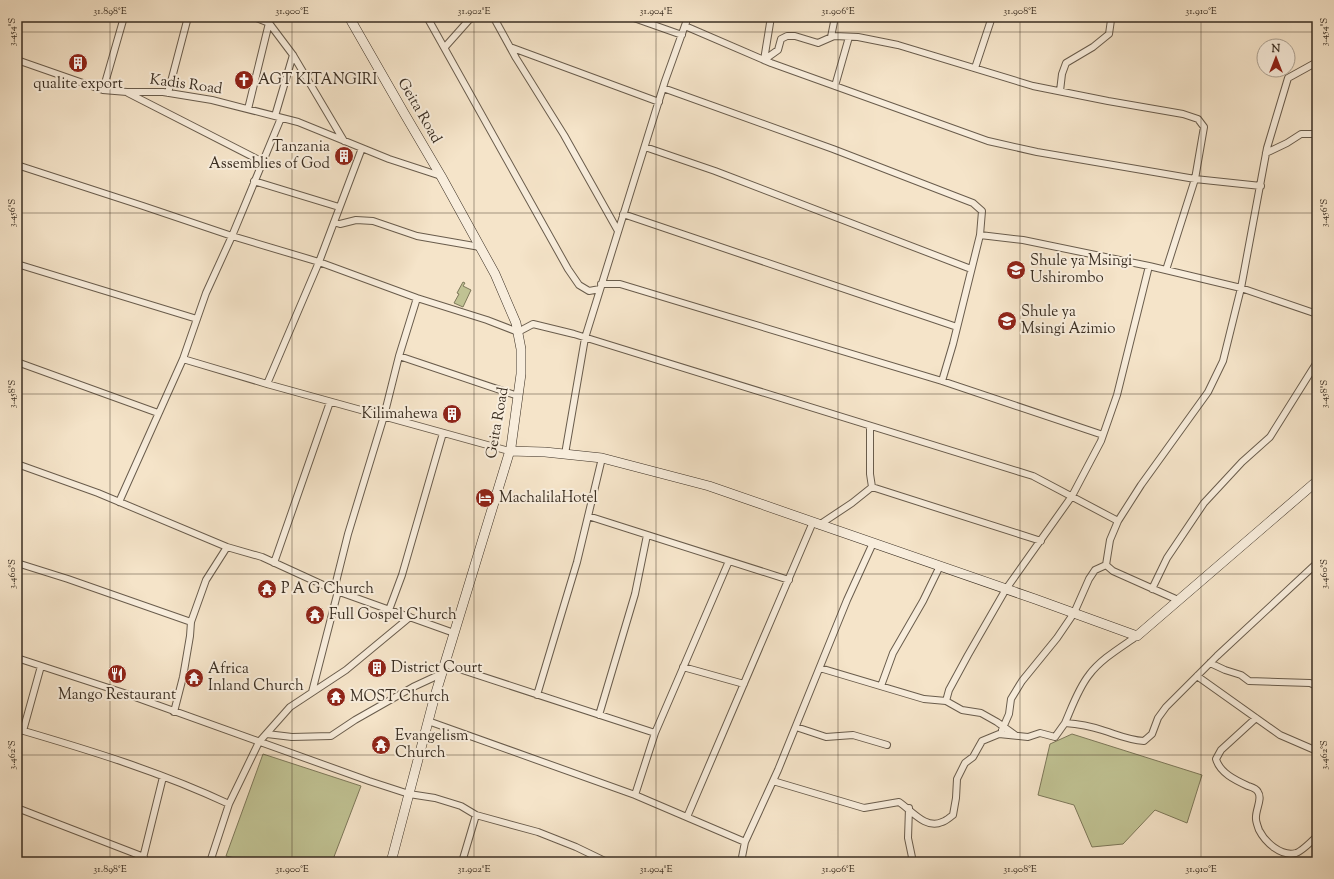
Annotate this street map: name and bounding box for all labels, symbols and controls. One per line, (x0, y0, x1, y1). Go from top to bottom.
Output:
text: 31.898°E (93, 4, 127, 19)
text: 31.900°E (275, 4, 309, 19)
text: 31.902°E (458, 4, 490, 19)
text: 31.904°E (640, 4, 673, 19)
text: 31.906°E (821, 4, 855, 19)
text: 31.908°E (1003, 4, 1037, 19)
text: 31.910°E (1185, 4, 1217, 19)
text: 3.454°S (5, 18, 20, 46)
text: 3.454°S (1317, 18, 1332, 46)
north arrow (1256, 38, 1296, 78)
text: N (1271, 41, 1281, 57)
building icon: qualite export (67, 52, 89, 74)
church icon: AGT KITANGIRI (233, 69, 255, 91)
street label: Kadis Road (148, 70, 224, 101)
place label: AGT KITANGIRI (258, 70, 378, 91)
place label: qualite export (33, 74, 123, 95)
street label: Geita Road (392, 74, 446, 148)
place label: Tanzania Assemblies of God (209, 137, 331, 175)
building icon: Tanzania Assemblies of God (333, 145, 355, 167)
text: 3.456°S (5, 199, 20, 227)
text: 3.456°S (1317, 199, 1332, 227)
place label: Shule ya Msingi Ushirombo (1030, 251, 1132, 289)
school or university icon: Shule ya Msingi Ushirombo (1005, 259, 1027, 281)
place label: Shule ya Msingi Azimio (1021, 302, 1115, 340)
school or university icon: Shule ya Msingi Azimio (996, 310, 1018, 332)
text: 3.458°S (5, 380, 20, 408)
text: 3.458°S (1317, 380, 1332, 408)
street label: Geita Road (481, 385, 515, 460)
building icon: Kilimahewa (441, 403, 463, 425)
place label: Kilimahewa (362, 404, 438, 425)
hotel icon: MachalilaHotel (474, 487, 496, 509)
place label: MachalilaHotel (499, 488, 598, 509)
text: 3.460°S (5, 559, 20, 589)
text: 3.460°S (1317, 559, 1332, 589)
temple icon: P A G Church (256, 578, 278, 600)
place label: P A G Church (281, 579, 374, 600)
temple icon: Full Gospel Church (304, 604, 326, 626)
place label: Full Gospel Church (329, 605, 457, 626)
building icon: District Court (366, 657, 388, 679)
place label: District Court (391, 658, 482, 679)
place label: Africa Inland Church (208, 659, 304, 697)
restaurant icon: Mango Restaurant (106, 663, 128, 685)
temple icon: Africa Inland Church (183, 667, 205, 689)
place label: Mango Restaurant (58, 685, 176, 706)
temple icon: MOST Church (325, 686, 347, 708)
place label: MOST Church (350, 687, 450, 708)
place label: Evangelism Church (395, 726, 469, 764)
temple icon: Evangelism Church (370, 734, 392, 756)
text: 3.462°S (5, 740, 20, 770)
text: 3.462°S (1317, 740, 1332, 770)
text: 31.898°E (93, 862, 127, 877)
text: 31.900°E (275, 862, 309, 877)
text: 31.902°E (458, 862, 490, 877)
text: 31.904°E (640, 862, 673, 877)
text: 31.906°E (821, 862, 855, 877)
text: 31.908°E (1003, 862, 1037, 877)
text: 31.910°E (1185, 862, 1217, 877)

